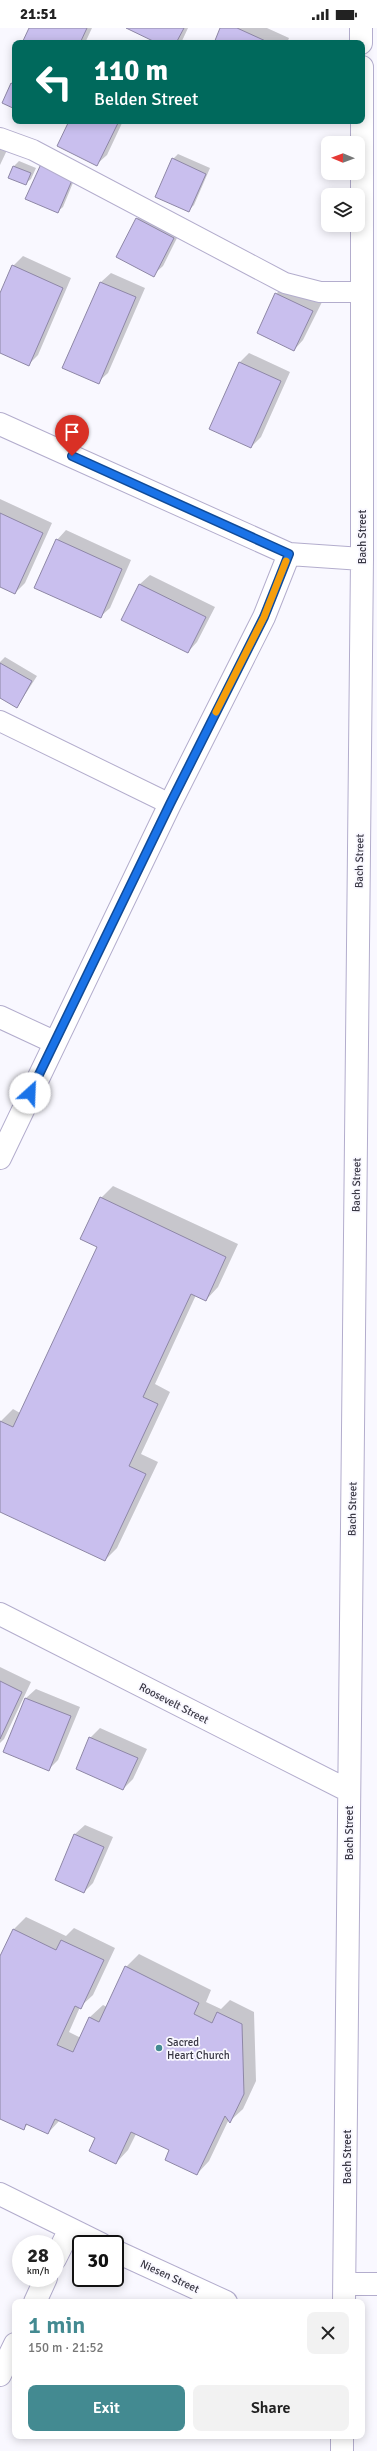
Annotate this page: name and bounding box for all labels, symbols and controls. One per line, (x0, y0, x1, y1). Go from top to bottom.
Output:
text: 21:51 (20, 5, 57, 23)
text: 110 m (94, 54, 168, 88)
icon: left (28, 56, 80, 108)
text: Belden Street (94, 88, 198, 110)
north arrow (321, 136, 365, 180)
map controls (321, 136, 365, 232)
button: layers (321, 188, 365, 232)
pin (55, 415, 89, 456)
icon: arrive (61, 421, 83, 443)
street label: Bach Street (356, 510, 369, 564)
street label: Bach Street (353, 834, 366, 888)
position arrow (9, 1072, 51, 1114)
street label: Bach Street (350, 1158, 363, 1212)
street label: Bach Street (346, 1482, 359, 1536)
street label: Roosevelt Street (137, 1680, 211, 1727)
street label: Bach Street (343, 1806, 356, 1860)
place label: Sacred Heart Church (167, 2036, 230, 2062)
marker: Sacred Heart Church (154, 2043, 164, 2053)
street label: Bach Street (341, 2130, 354, 2184)
speed limit sign: 30 (72, 2235, 124, 2287)
text: 28 (27, 2243, 49, 2268)
street label: Niesen Street (138, 2257, 201, 2296)
text: km/h (27, 2265, 49, 2277)
text: 1 min (28, 2310, 85, 2340)
button: close (307, 2312, 349, 2354)
text: 150 m · 21:52 (28, 2340, 104, 2356)
button: Exit (28, 2385, 185, 2431)
button: Share (193, 2385, 349, 2431)

